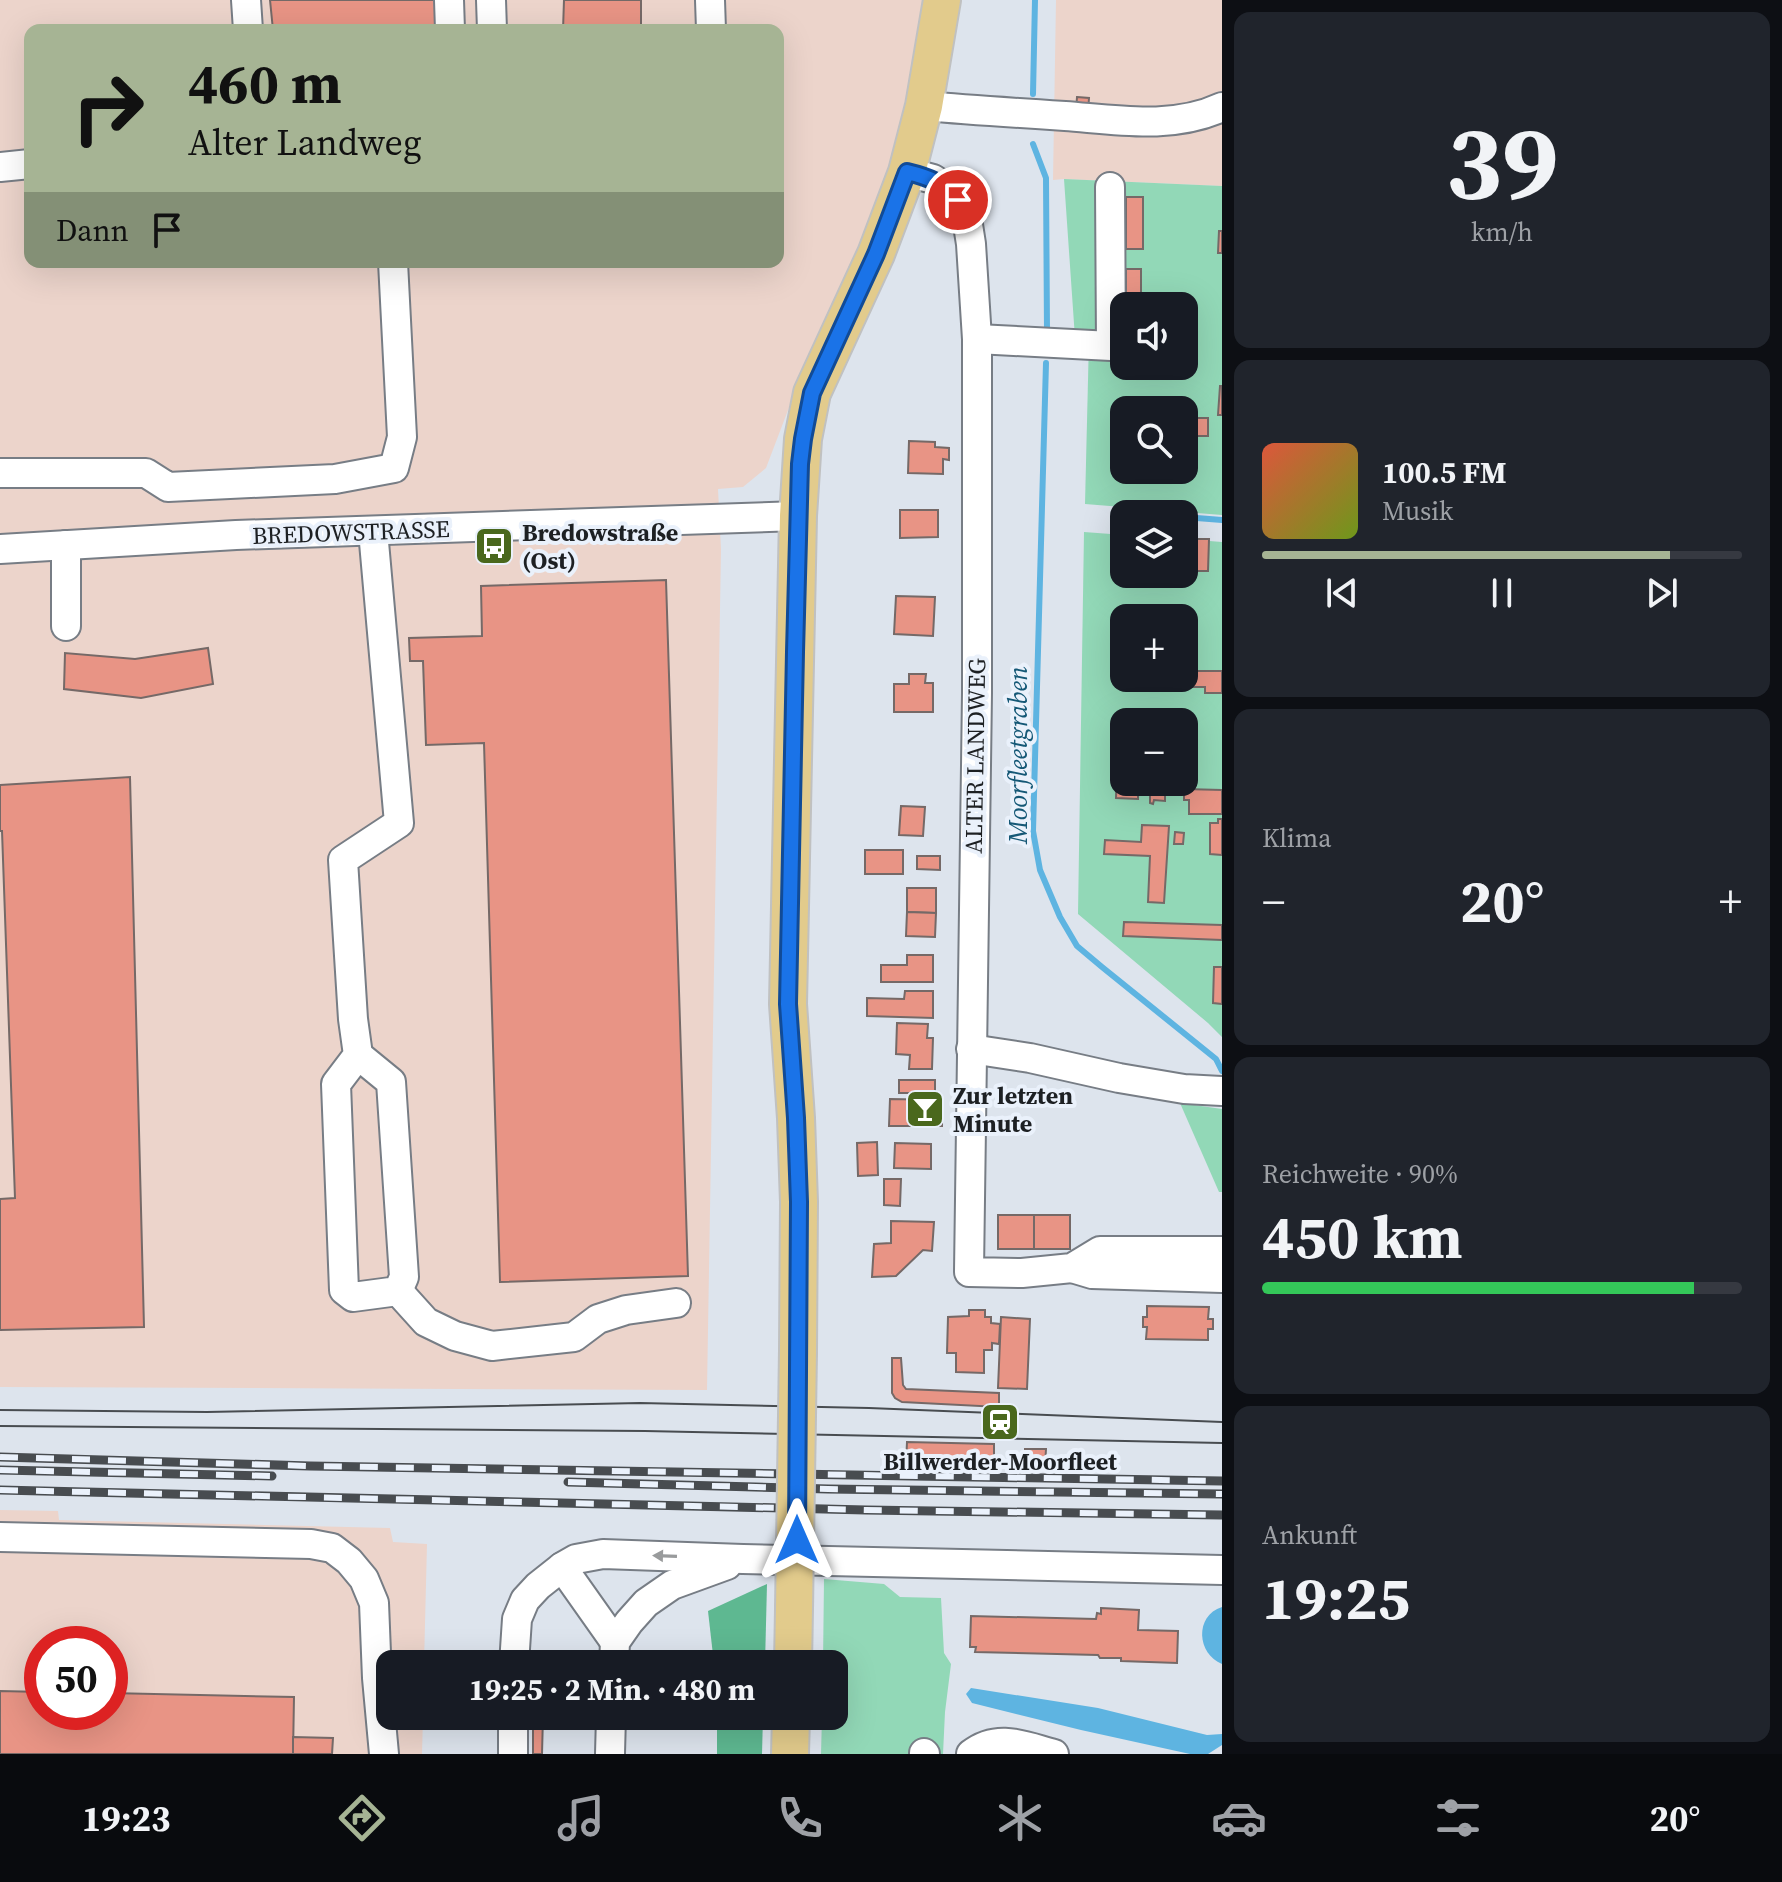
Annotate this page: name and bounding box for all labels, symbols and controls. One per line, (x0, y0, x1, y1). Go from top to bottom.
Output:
text: 460 m (188, 45, 342, 122)
icon: right (56, 56, 160, 160)
text: 39 (1446, 90, 1558, 233)
text: Alter Landweg (188, 118, 422, 167)
pin (924, 166, 992, 234)
icon: arrive (936, 178, 980, 222)
icon: arrive (145, 208, 189, 252)
text: Dann (56, 210, 129, 251)
text: km/h (1471, 214, 1533, 250)
map controls (1110, 292, 1198, 796)
button: sound (1110, 292, 1198, 380)
button: search (1110, 396, 1198, 484)
text: 100.5 FM (1382, 452, 1507, 493)
text: Musik (1382, 493, 1453, 529)
button: layers (1110, 500, 1198, 588)
street label: BREDOWSTRASSE (252, 512, 450, 552)
place label: Bredowstraße (Ost) (522, 516, 678, 577)
bus stop icon: Bredowstraße (Ost) (473, 525, 515, 567)
icon: previous (1320, 571, 1364, 615)
icon: pause (1480, 571, 1524, 615)
icon: next (1640, 571, 1684, 615)
button: + (1110, 604, 1198, 692)
street label: ALTER LANDWEG (957, 657, 993, 854)
water label: Moorfleetgraben (1000, 666, 1036, 845)
button: − (1110, 708, 1198, 796)
text: Klima (1262, 820, 1332, 856)
text: 20° (1460, 860, 1544, 942)
text: − (1262, 871, 1285, 932)
text: + (1719, 871, 1742, 932)
place label: Zur letzten Minute (953, 1079, 1073, 1140)
bar icon: Zur letzten Minute (904, 1088, 946, 1130)
text: Reichweite · 90% (1262, 1156, 1458, 1192)
text: 450 km (1262, 1196, 1463, 1278)
station icon: Billwerder-Moorfleet (979, 1401, 1021, 1443)
place label: Billwerder-Moorfleet (883, 1445, 1117, 1478)
position arrow (755, 1498, 839, 1582)
text: Ankunft (1262, 1517, 1357, 1553)
one-way arrow (652, 1550, 677, 1563)
text: 19:25 (1262, 1557, 1410, 1639)
speed limit sign: 50 (24, 1626, 128, 1730)
text: 19:25 · 2 Min. · 480 m (469, 1669, 755, 1710)
icon: directions (334, 1790, 390, 1846)
icon: music (553, 1790, 609, 1846)
icon: phone (772, 1790, 828, 1846)
icon: climate (992, 1790, 1048, 1846)
icon: car (1211, 1790, 1267, 1846)
icon: filters (1430, 1790, 1486, 1846)
text: 19:23 (82, 1794, 171, 1843)
text: 20° (1649, 1794, 1700, 1843)

